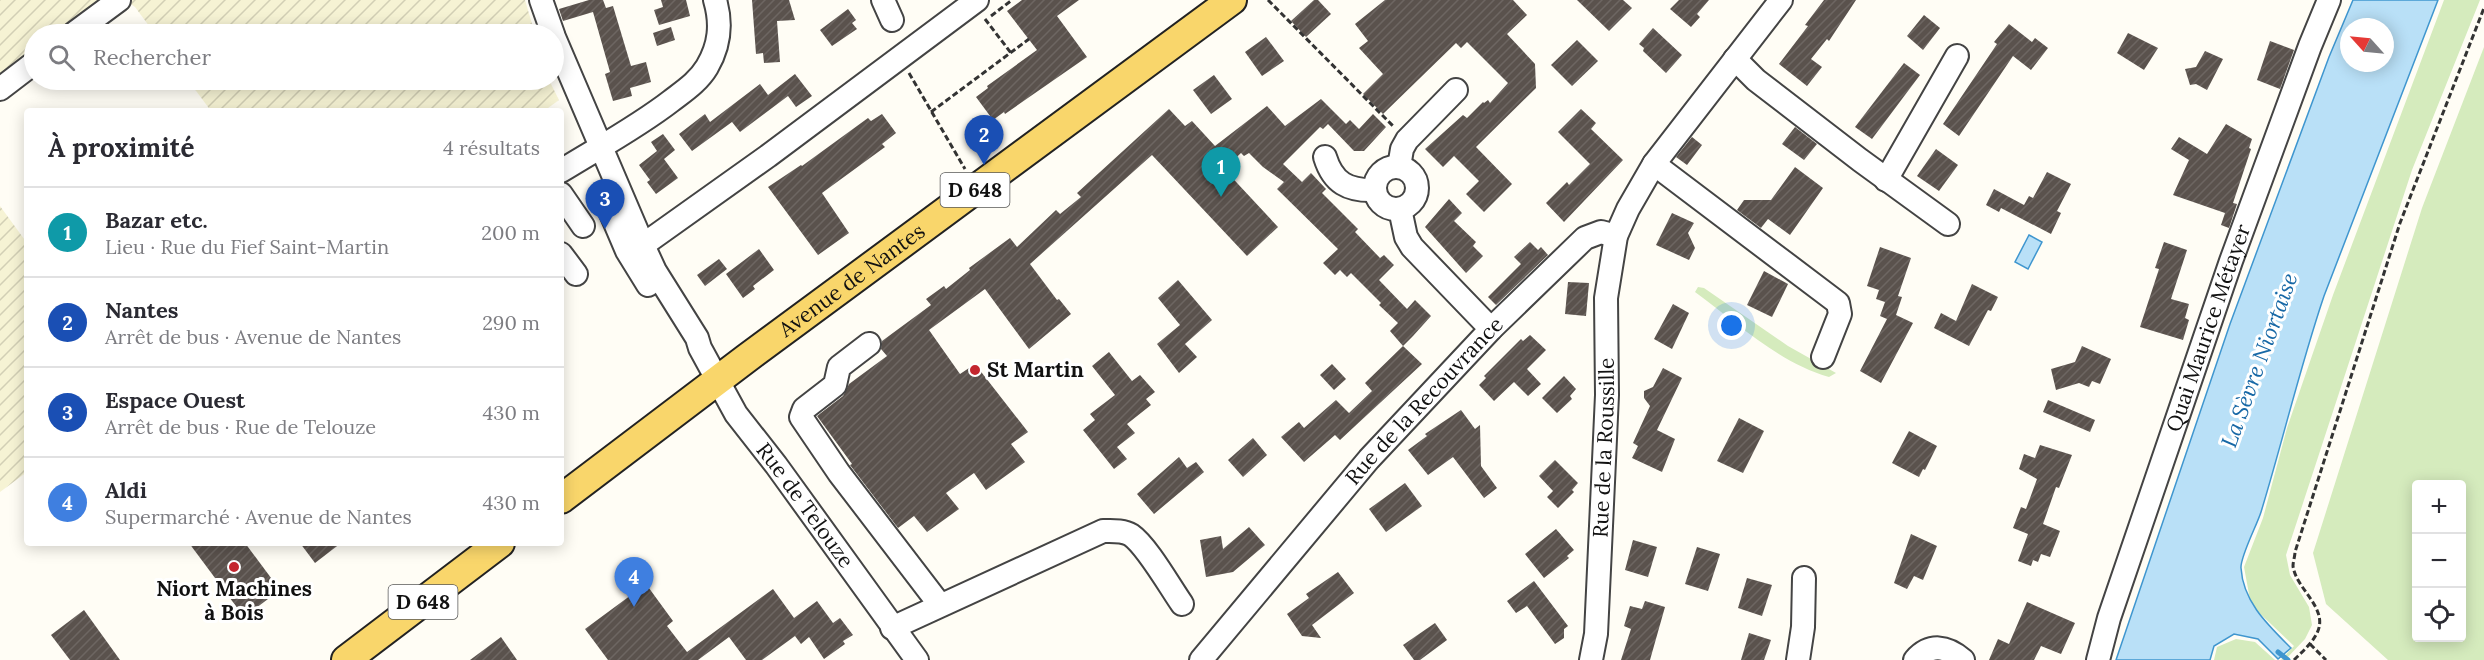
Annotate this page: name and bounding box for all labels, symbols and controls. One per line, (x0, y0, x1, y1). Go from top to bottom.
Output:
north arrow (2340, 18, 2394, 72)
search box (24, 24, 564, 90)
icon: search (45, 41, 78, 74)
text: Rechercher (93, 43, 211, 71)
pin: 2 (964, 116, 1004, 165)
text: À proximité (48, 131, 194, 164)
text: 4 résultats (443, 135, 540, 160)
pin: 1 (1202, 148, 1240, 197)
road number: D 648 (940, 173, 1010, 207)
pin: 3 (586, 180, 624, 229)
text: Bazar etc. (105, 206, 208, 234)
street label: Avenue de Nantes (773, 217, 930, 343)
text: 1 (63, 220, 72, 245)
text: 200 m (481, 220, 540, 245)
street label: Quai Maurice Métayer (2160, 220, 2256, 435)
text: Lieu · Rue du Fief Saint-Martin (105, 234, 389, 259)
water label: La Sèvre Niortaise (2214, 269, 2304, 451)
text: Nantes (105, 296, 178, 324)
text: 2 (62, 310, 73, 335)
text: 290 m (482, 310, 540, 335)
street label: Rue de la Recouvrance (1339, 311, 1508, 490)
your location (1717, 311, 1746, 340)
text: Arrêt de bus · Avenue de Nantes (105, 324, 401, 349)
place label: St Martin (987, 356, 1084, 383)
street label: Rue de la Roussille (1586, 357, 1620, 538)
marker: St Martin (968, 363, 982, 377)
text: Espace Ouest (105, 386, 245, 414)
text: 3 (62, 400, 73, 425)
text: 430 m (482, 400, 540, 425)
text: Arrêt de bus · Rue de Telouze (105, 414, 376, 439)
street label: Rue de Telouze (751, 437, 860, 573)
text: Aldi (105, 476, 147, 504)
map controls (2412, 480, 2466, 642)
button: + (2412, 480, 2466, 534)
text: 4 (62, 490, 73, 515)
text: 430 m (482, 490, 540, 515)
text: Supermarché · Avenue de Nantes (105, 504, 412, 529)
button: − (2412, 534, 2466, 588)
pin: 4 (614, 558, 654, 607)
marker: Niort Machines à Bois (227, 560, 241, 574)
place label: Niort Machines à Bois (156, 575, 312, 626)
road number: D 648 (388, 585, 458, 619)
button: locate (2412, 588, 2466, 642)

